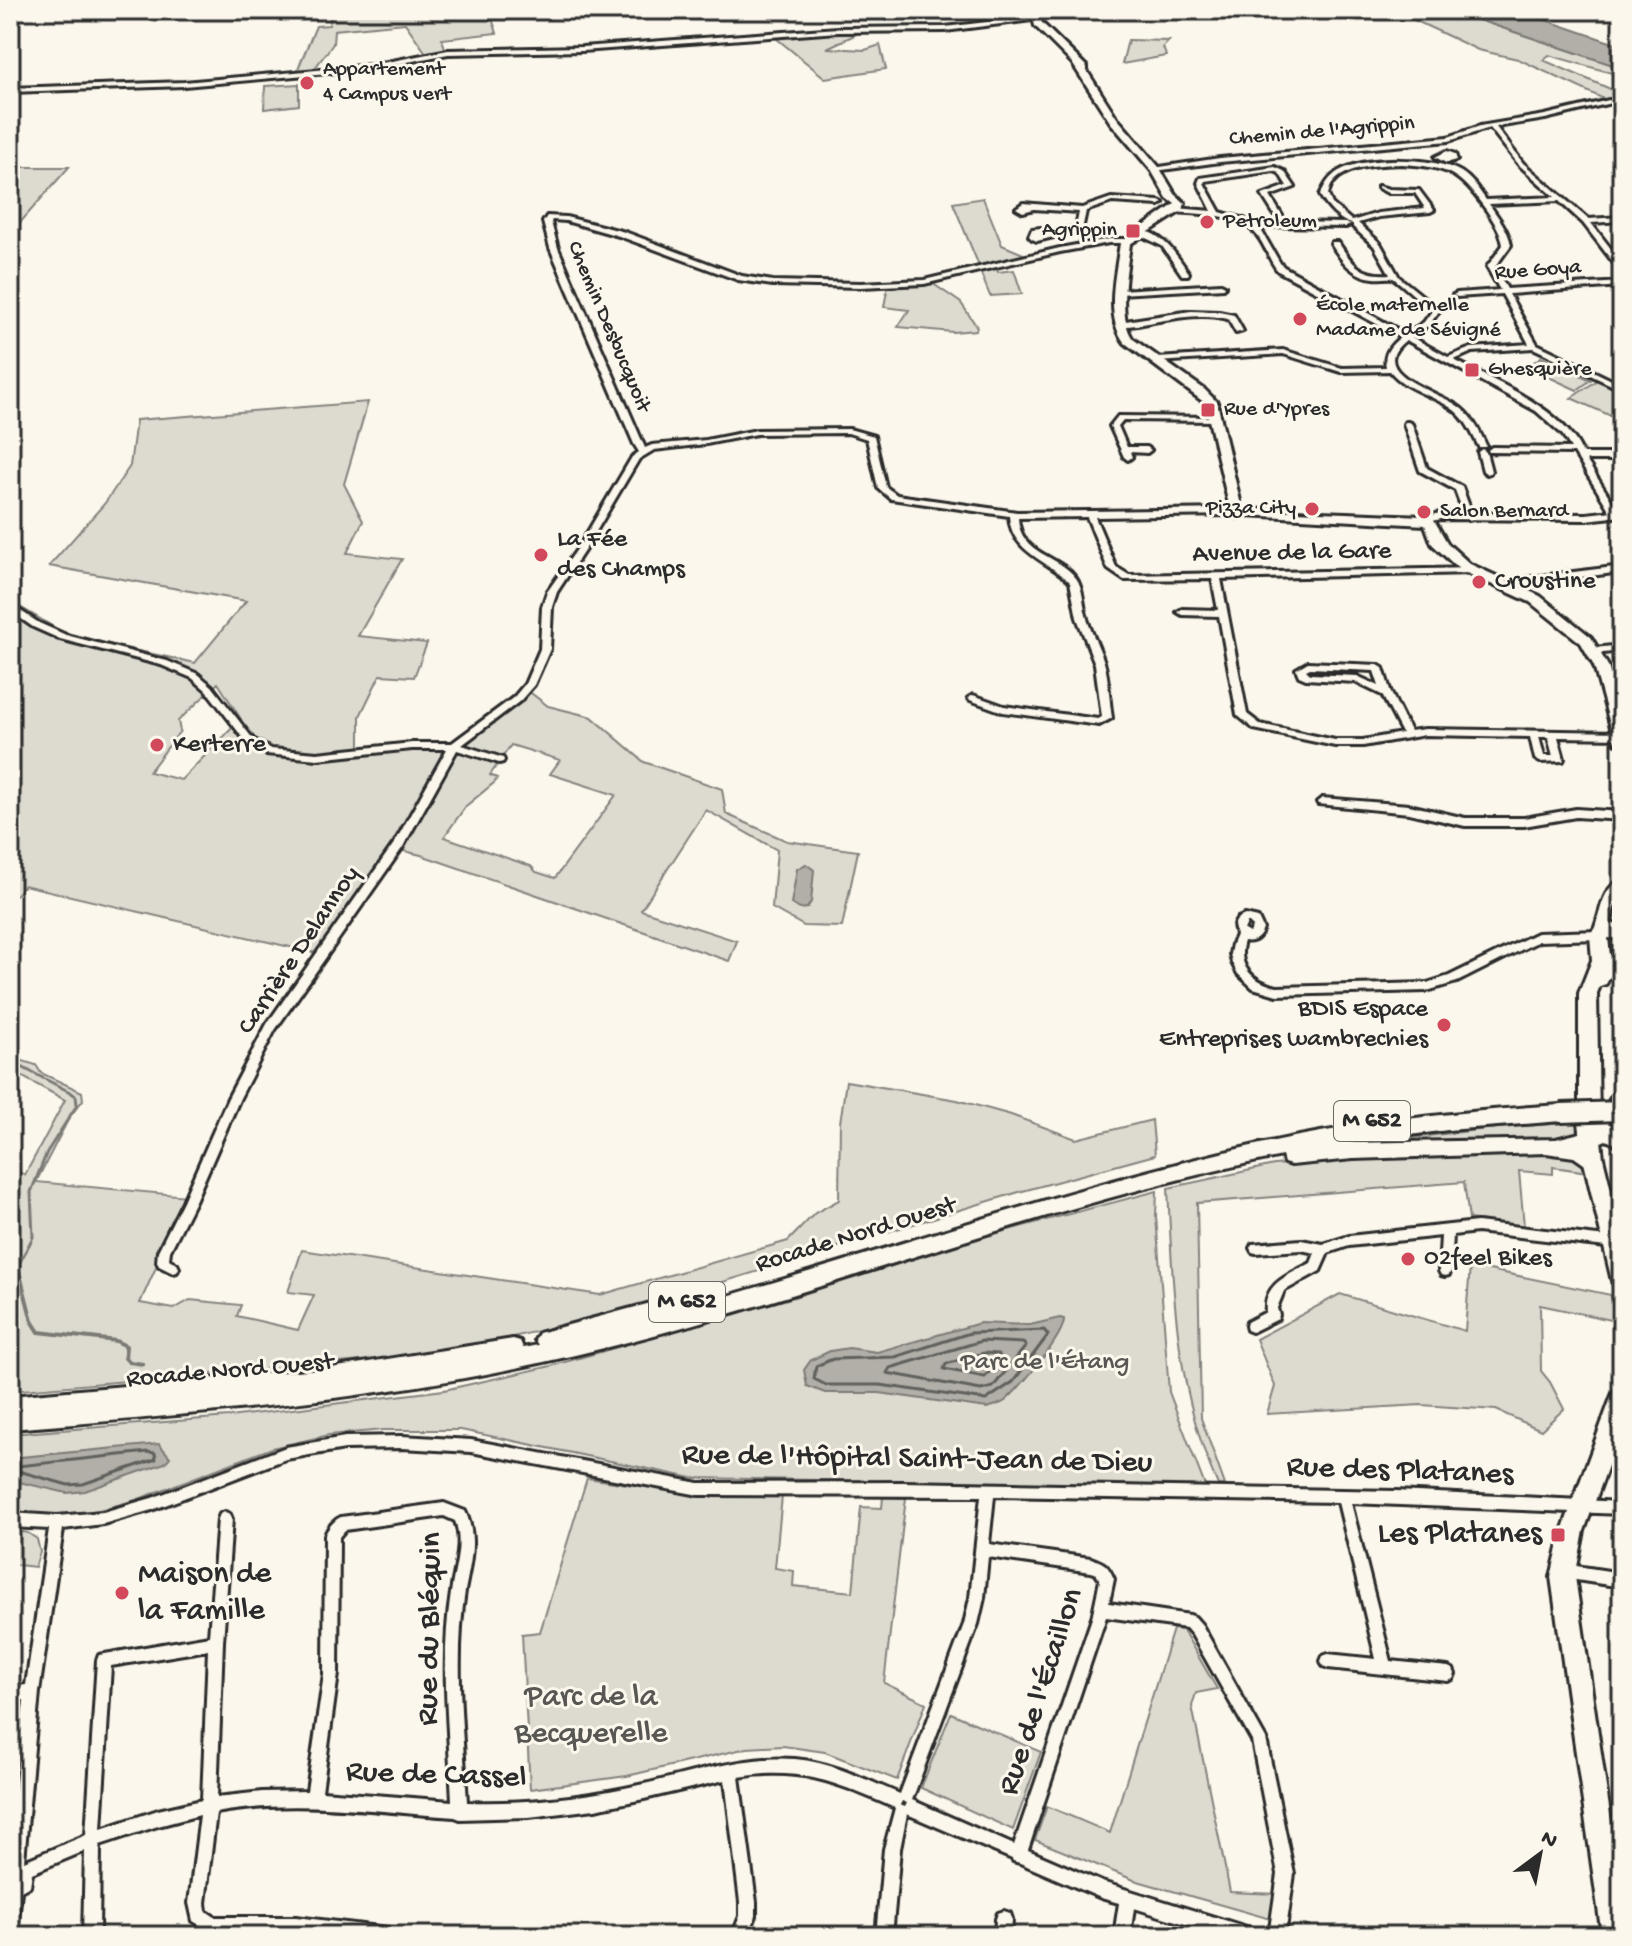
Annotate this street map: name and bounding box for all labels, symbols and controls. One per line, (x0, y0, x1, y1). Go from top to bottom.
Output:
place label: Appartement 4 Campus vert (323, 57, 453, 108)
marker: Appartement 4 Campus vert (298, 74, 316, 92)
street label: Chemin de l'Agrippin (1228, 111, 1416, 153)
place label: Petroleum (1222, 209, 1317, 235)
marker: Petroleum (1198, 213, 1216, 231)
place label: Agrippin (1042, 218, 1118, 244)
marker: Agrippin (1124, 222, 1142, 240)
street label: Chemin Desbucquoit (560, 238, 657, 418)
street label: Rue Goya (1494, 255, 1583, 287)
place label: École maternelle Madame de Sévigné (1316, 293, 1501, 344)
marker: École maternelle Madame de Sévigné (1291, 310, 1309, 328)
place label: Ghesquière (1488, 357, 1593, 383)
marker: Ghesquière (1463, 361, 1481, 379)
place label: Rue d'Ypres (1224, 397, 1330, 423)
marker: Rue d'Ypres (1199, 401, 1217, 419)
place label: Pizza City (1205, 496, 1296, 522)
place label: Salon Bernard (1440, 499, 1570, 525)
marker: Pizza City (1303, 500, 1321, 518)
marker: Salon Bernard (1415, 503, 1433, 521)
place label: La Fée des Champs (557, 525, 686, 586)
street label: Avenue de la Gare (1192, 537, 1392, 571)
marker: La Fée des Champs (532, 546, 550, 564)
place label: Croustine (1495, 567, 1596, 598)
marker: Croustine (1470, 573, 1488, 591)
place label: Kerterre (173, 730, 266, 761)
marker: Kerterre (148, 736, 166, 754)
street label: Carrière Delannoy (232, 861, 368, 1041)
place label: BDIS Espace Entreprises wambrechies (1159, 995, 1429, 1056)
marker: BDIS Espace Entreprises wambrechies (1435, 1016, 1453, 1034)
road number: M 652 (1334, 1101, 1410, 1141)
street label: Rocade Nord Ouest (752, 1190, 962, 1281)
place label: 02feel Bikes (1424, 1244, 1553, 1275)
marker: 02feel Bikes (1399, 1250, 1417, 1268)
road number: M 652 (649, 1282, 725, 1322)
street label: Rocade Nord Ouest (125, 1347, 337, 1396)
park label: Parc de l'Étang (960, 1348, 1129, 1379)
street label: Rue de l'Hôpital Saint-Jean de Dieu (681, 1437, 1153, 1483)
street label: Rue des Platanes (1286, 1449, 1515, 1495)
place label: Les Platanes (1378, 1516, 1543, 1554)
marker: Les Platanes (1549, 1526, 1567, 1544)
street label: Rue du Bléquin (410, 1532, 452, 1726)
place label: Maison de la Famille (138, 1556, 272, 1631)
marker: Maison de la Famille (113, 1584, 131, 1602)
street label: Rue de l'Écaillon (991, 1584, 1093, 1800)
park label: Parc de la Becquerelle (514, 1679, 668, 1754)
street label: Rue de Cassel (345, 1754, 527, 1798)
north arrow (1500, 1814, 1580, 1894)
text: N (1535, 1826, 1561, 1855)

